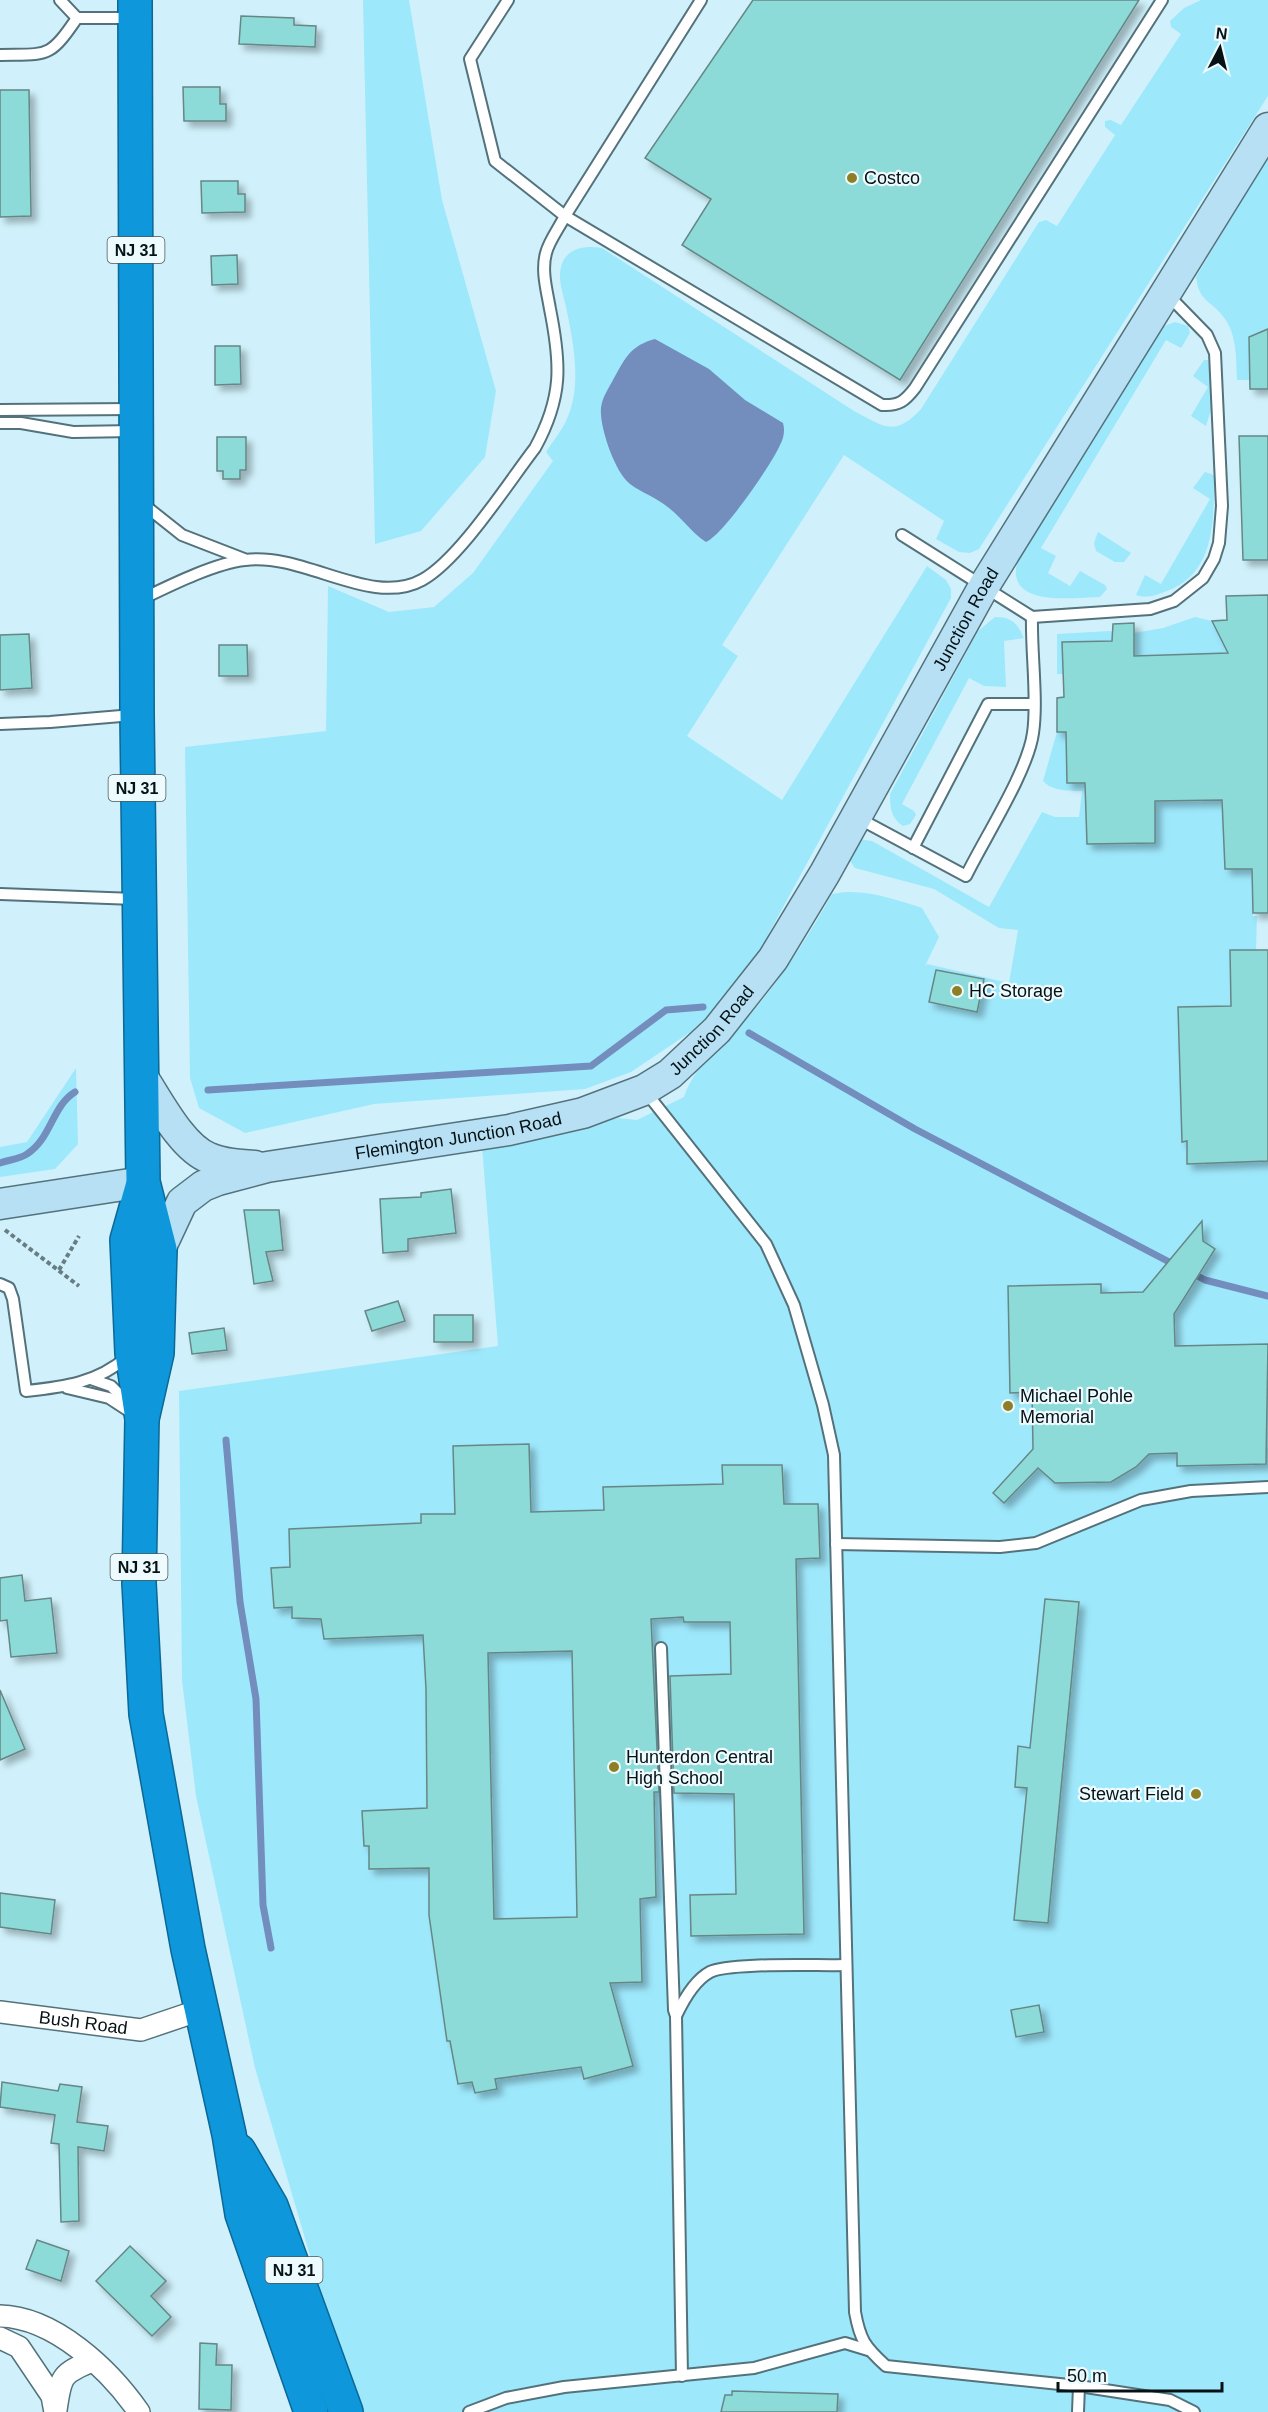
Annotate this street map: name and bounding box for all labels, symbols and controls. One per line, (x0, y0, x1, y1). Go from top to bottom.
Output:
north arrow (1190, 18, 1250, 78)
text: N (1215, 24, 1229, 43)
place label: Costco (864, 168, 920, 188)
marker: Costco (845, 171, 859, 185)
road number: NJ 31 (108, 237, 164, 263)
street label: Junction Road (929, 564, 1003, 674)
road number: NJ 31 (108, 775, 166, 801)
place label: HC Storage (969, 981, 1063, 1001)
street label: Junction Road (665, 982, 758, 1079)
marker: HC Storage (950, 984, 964, 998)
street label: Flemington Junction Road (354, 1108, 564, 1163)
place label: Michael Pohle Memorial (1020, 1386, 1133, 1427)
marker: Michael Pohle Memorial (1001, 1399, 1015, 1413)
road number: NJ 31 (110, 1554, 168, 1580)
place label: Hunterdon Central High School (626, 1747, 773, 1788)
marker: Hunterdon Central High School (607, 1760, 621, 1774)
place label: Stewart Field (1079, 1784, 1184, 1804)
marker: Stewart Field (1189, 1787, 1203, 1801)
street label: Bush Road (38, 2007, 129, 2038)
road number: NJ 31 (266, 2257, 322, 2283)
scale bar (1058, 2355, 1222, 2393)
text: 50 m (1067, 2366, 1107, 2386)

